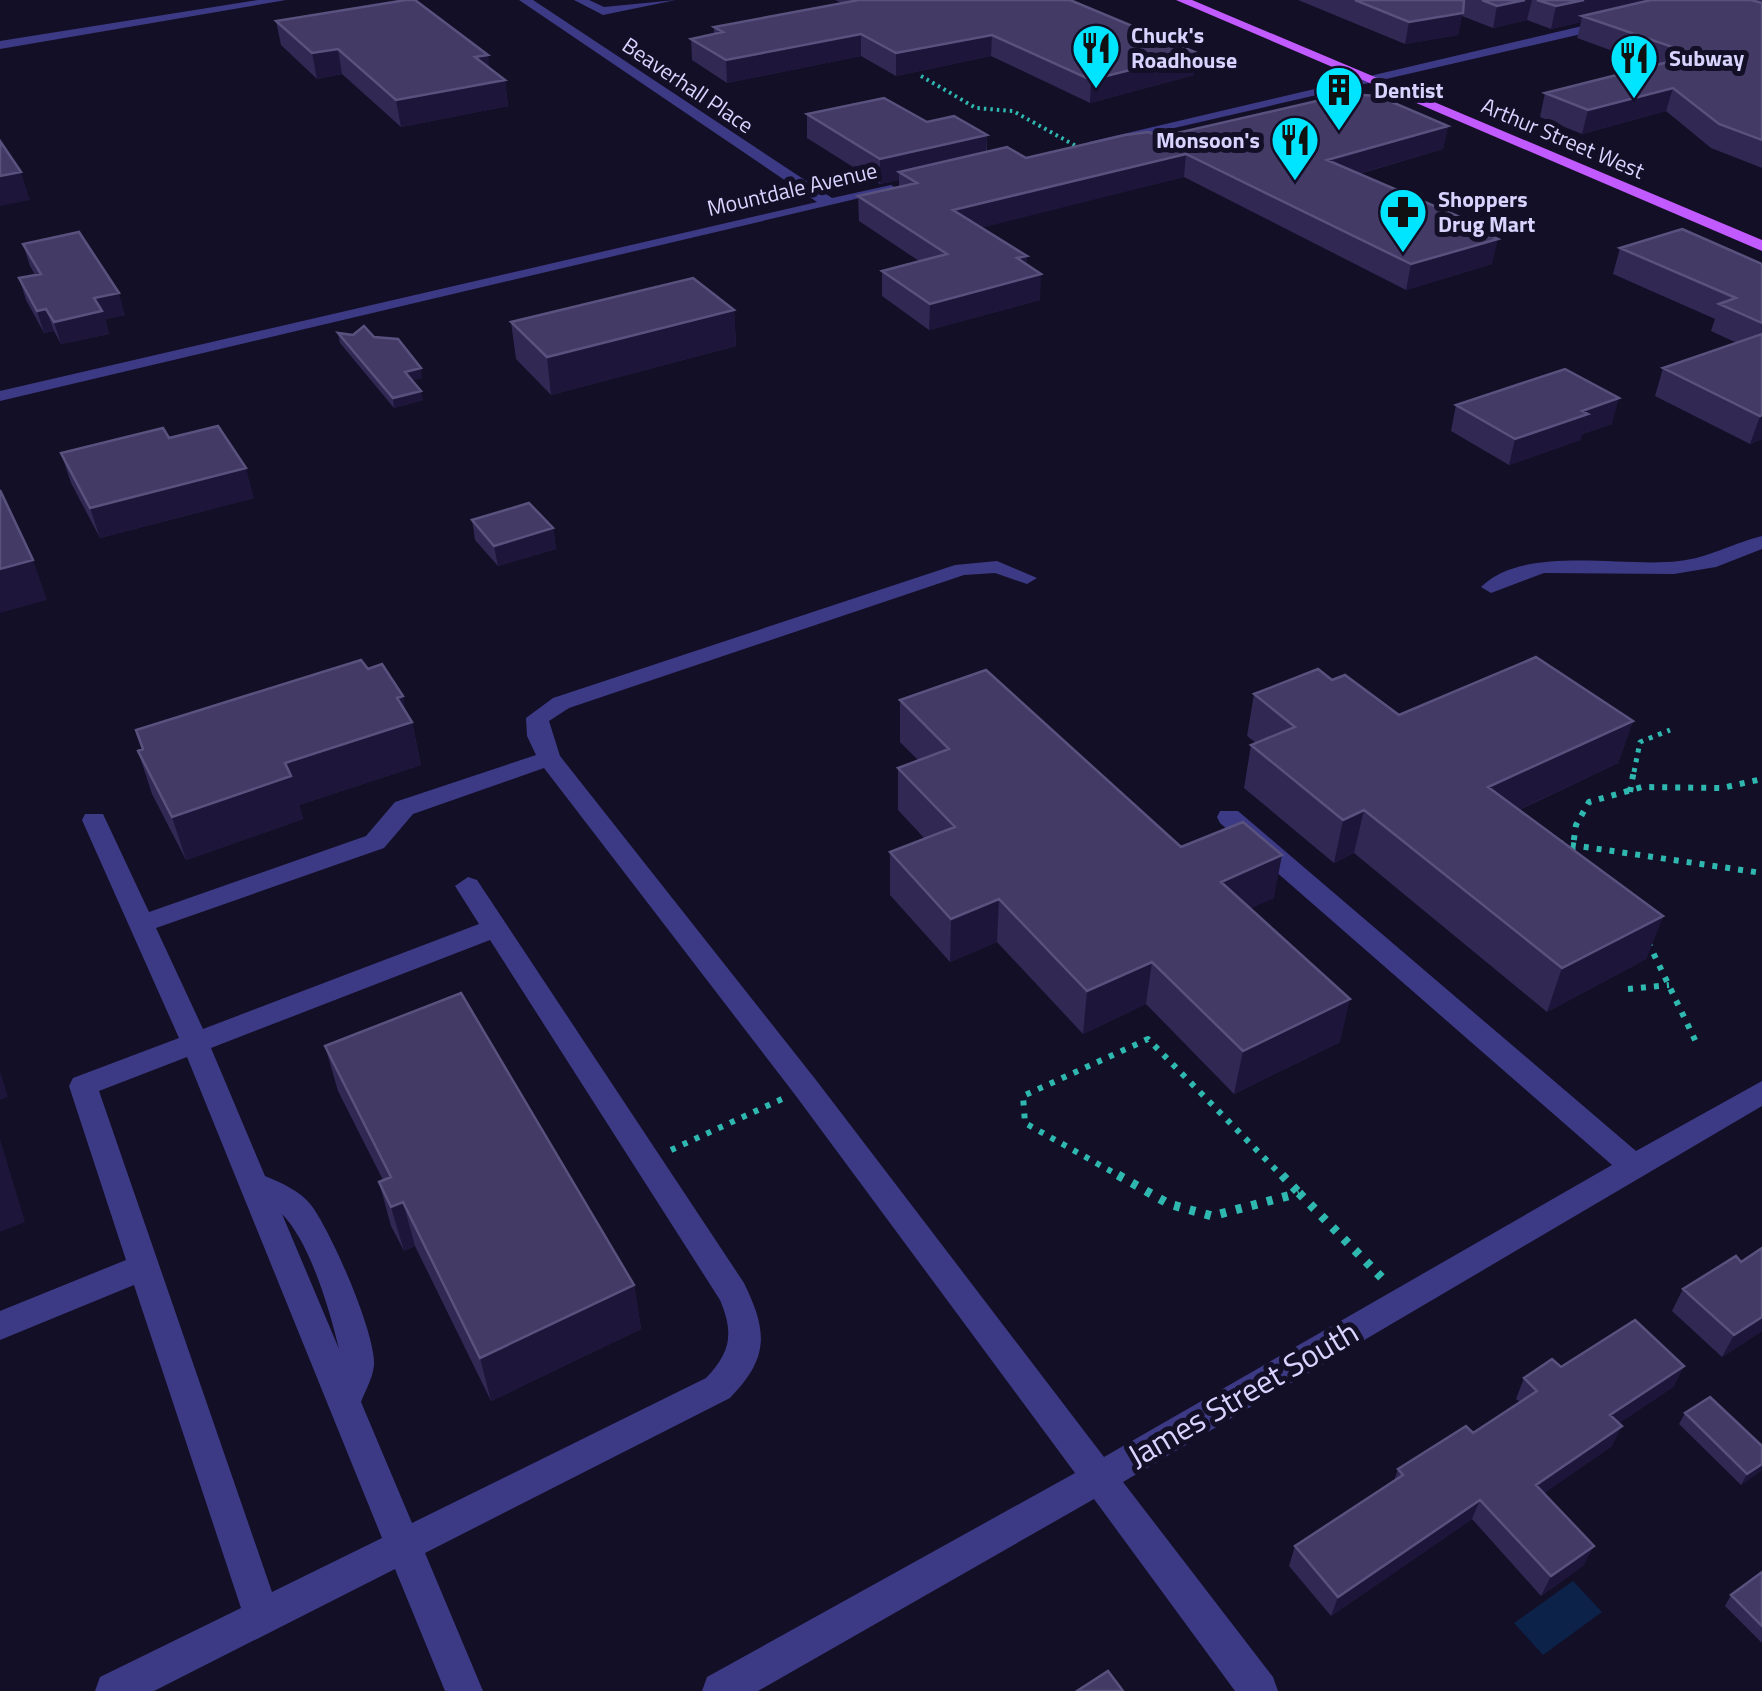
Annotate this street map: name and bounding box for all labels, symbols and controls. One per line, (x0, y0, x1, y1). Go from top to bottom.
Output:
place label: Chuck's Roadhouse (1131, 18, 1237, 77)
restaurant icon: Chuck's Roadhouse (1070, 22, 1122, 90)
street label: Beaverhall Place (615, 28, 761, 142)
restaurant icon: Subway (1608, 32, 1660, 100)
place label: Subway (1669, 41, 1744, 75)
building icon: Dentist (1313, 64, 1365, 132)
place label: Dentist (1374, 73, 1444, 107)
street label: Arthur Street West (1476, 88, 1650, 188)
restaurant icon: Monsoon's (1269, 114, 1321, 182)
place label: Monsoon's (1156, 123, 1260, 157)
street label: Mountdale Avenue (704, 153, 880, 225)
place label: Shoppers Drug Mart (1438, 182, 1535, 241)
pharmacy icon: Shoppers Drug Mart (1377, 186, 1429, 254)
street label: James Street South (1118, 1308, 1367, 1479)

